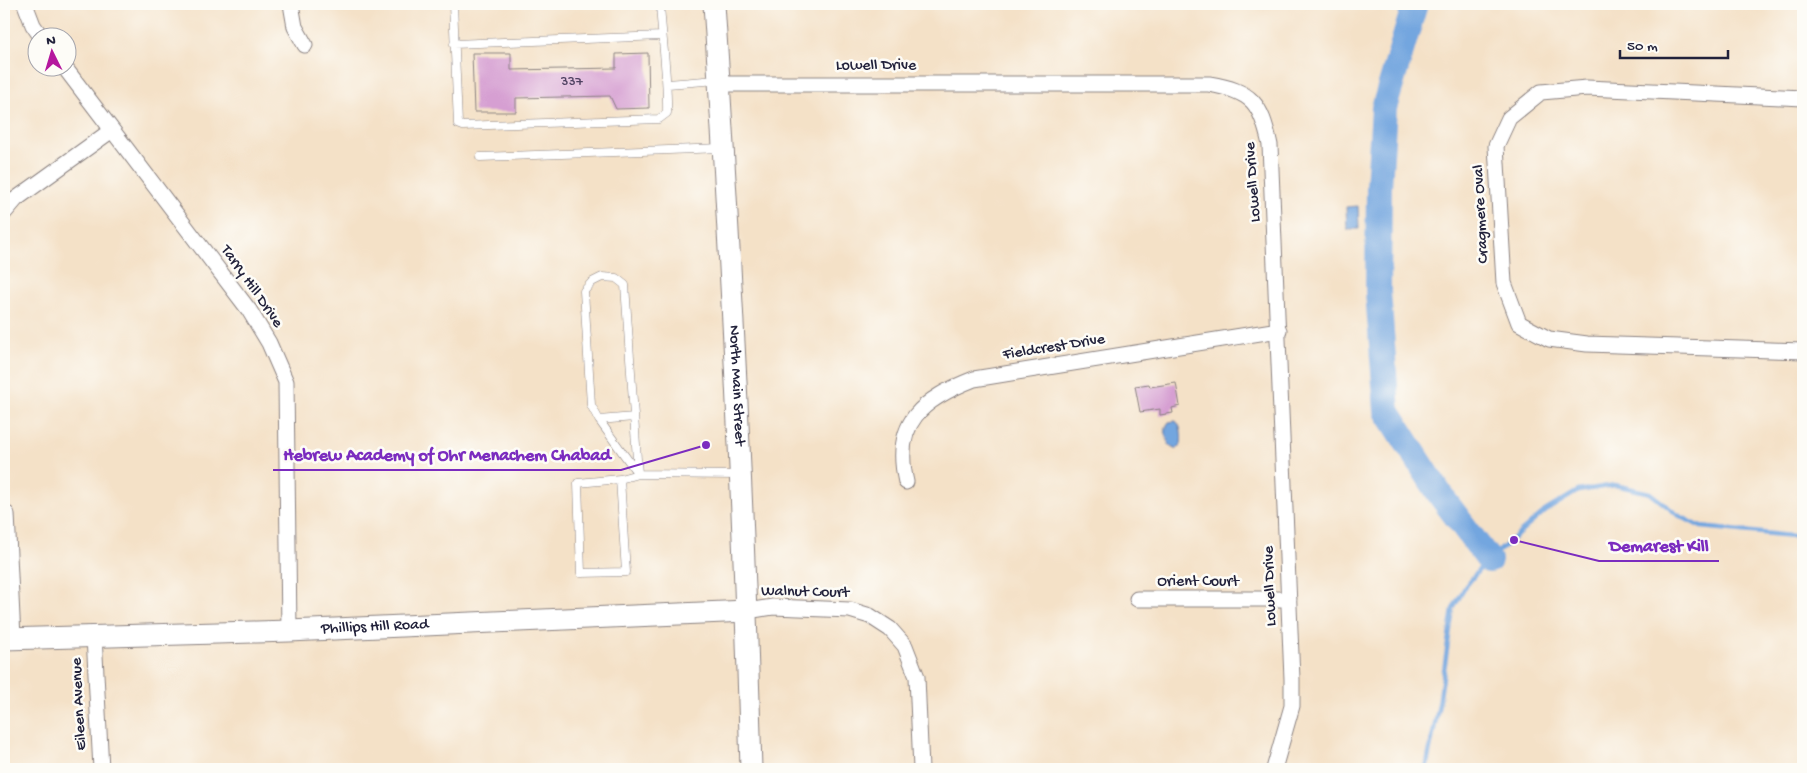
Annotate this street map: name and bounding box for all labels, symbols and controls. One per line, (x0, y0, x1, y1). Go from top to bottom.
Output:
north arrow (28, 28, 78, 78)
scale bar (1620, 28, 1727, 60)
text: N (46, 33, 56, 50)
text: 50 m (1627, 38, 1658, 56)
street label: Lowell Drive (836, 57, 917, 76)
house number: 337 (560, 74, 584, 91)
street label: Lowell Drive (1242, 140, 1266, 223)
street label: Cragmere Oval (1470, 164, 1494, 264)
street label: Tarry Hill Drive (215, 241, 287, 333)
street label: North Main Street (724, 324, 749, 448)
street label: Fieldcrest Drive (1001, 330, 1107, 366)
callout: Hebrew Academy of Ohr Menachem Chabad (273, 437, 621, 470)
text: Hebrew Academy of Ohr Menachem Chabad (283, 446, 613, 467)
callout: Demarest Kill (1599, 528, 1719, 561)
text: Demarest Kill (1607, 537, 1709, 558)
street label: Lowell Drive (1260, 545, 1282, 627)
street label: Orient Court (1157, 573, 1240, 592)
street label: Walnut Court (761, 583, 851, 603)
street label: Phillips Hill Road (320, 615, 431, 639)
street label: Eileen Avenue (68, 656, 92, 751)

